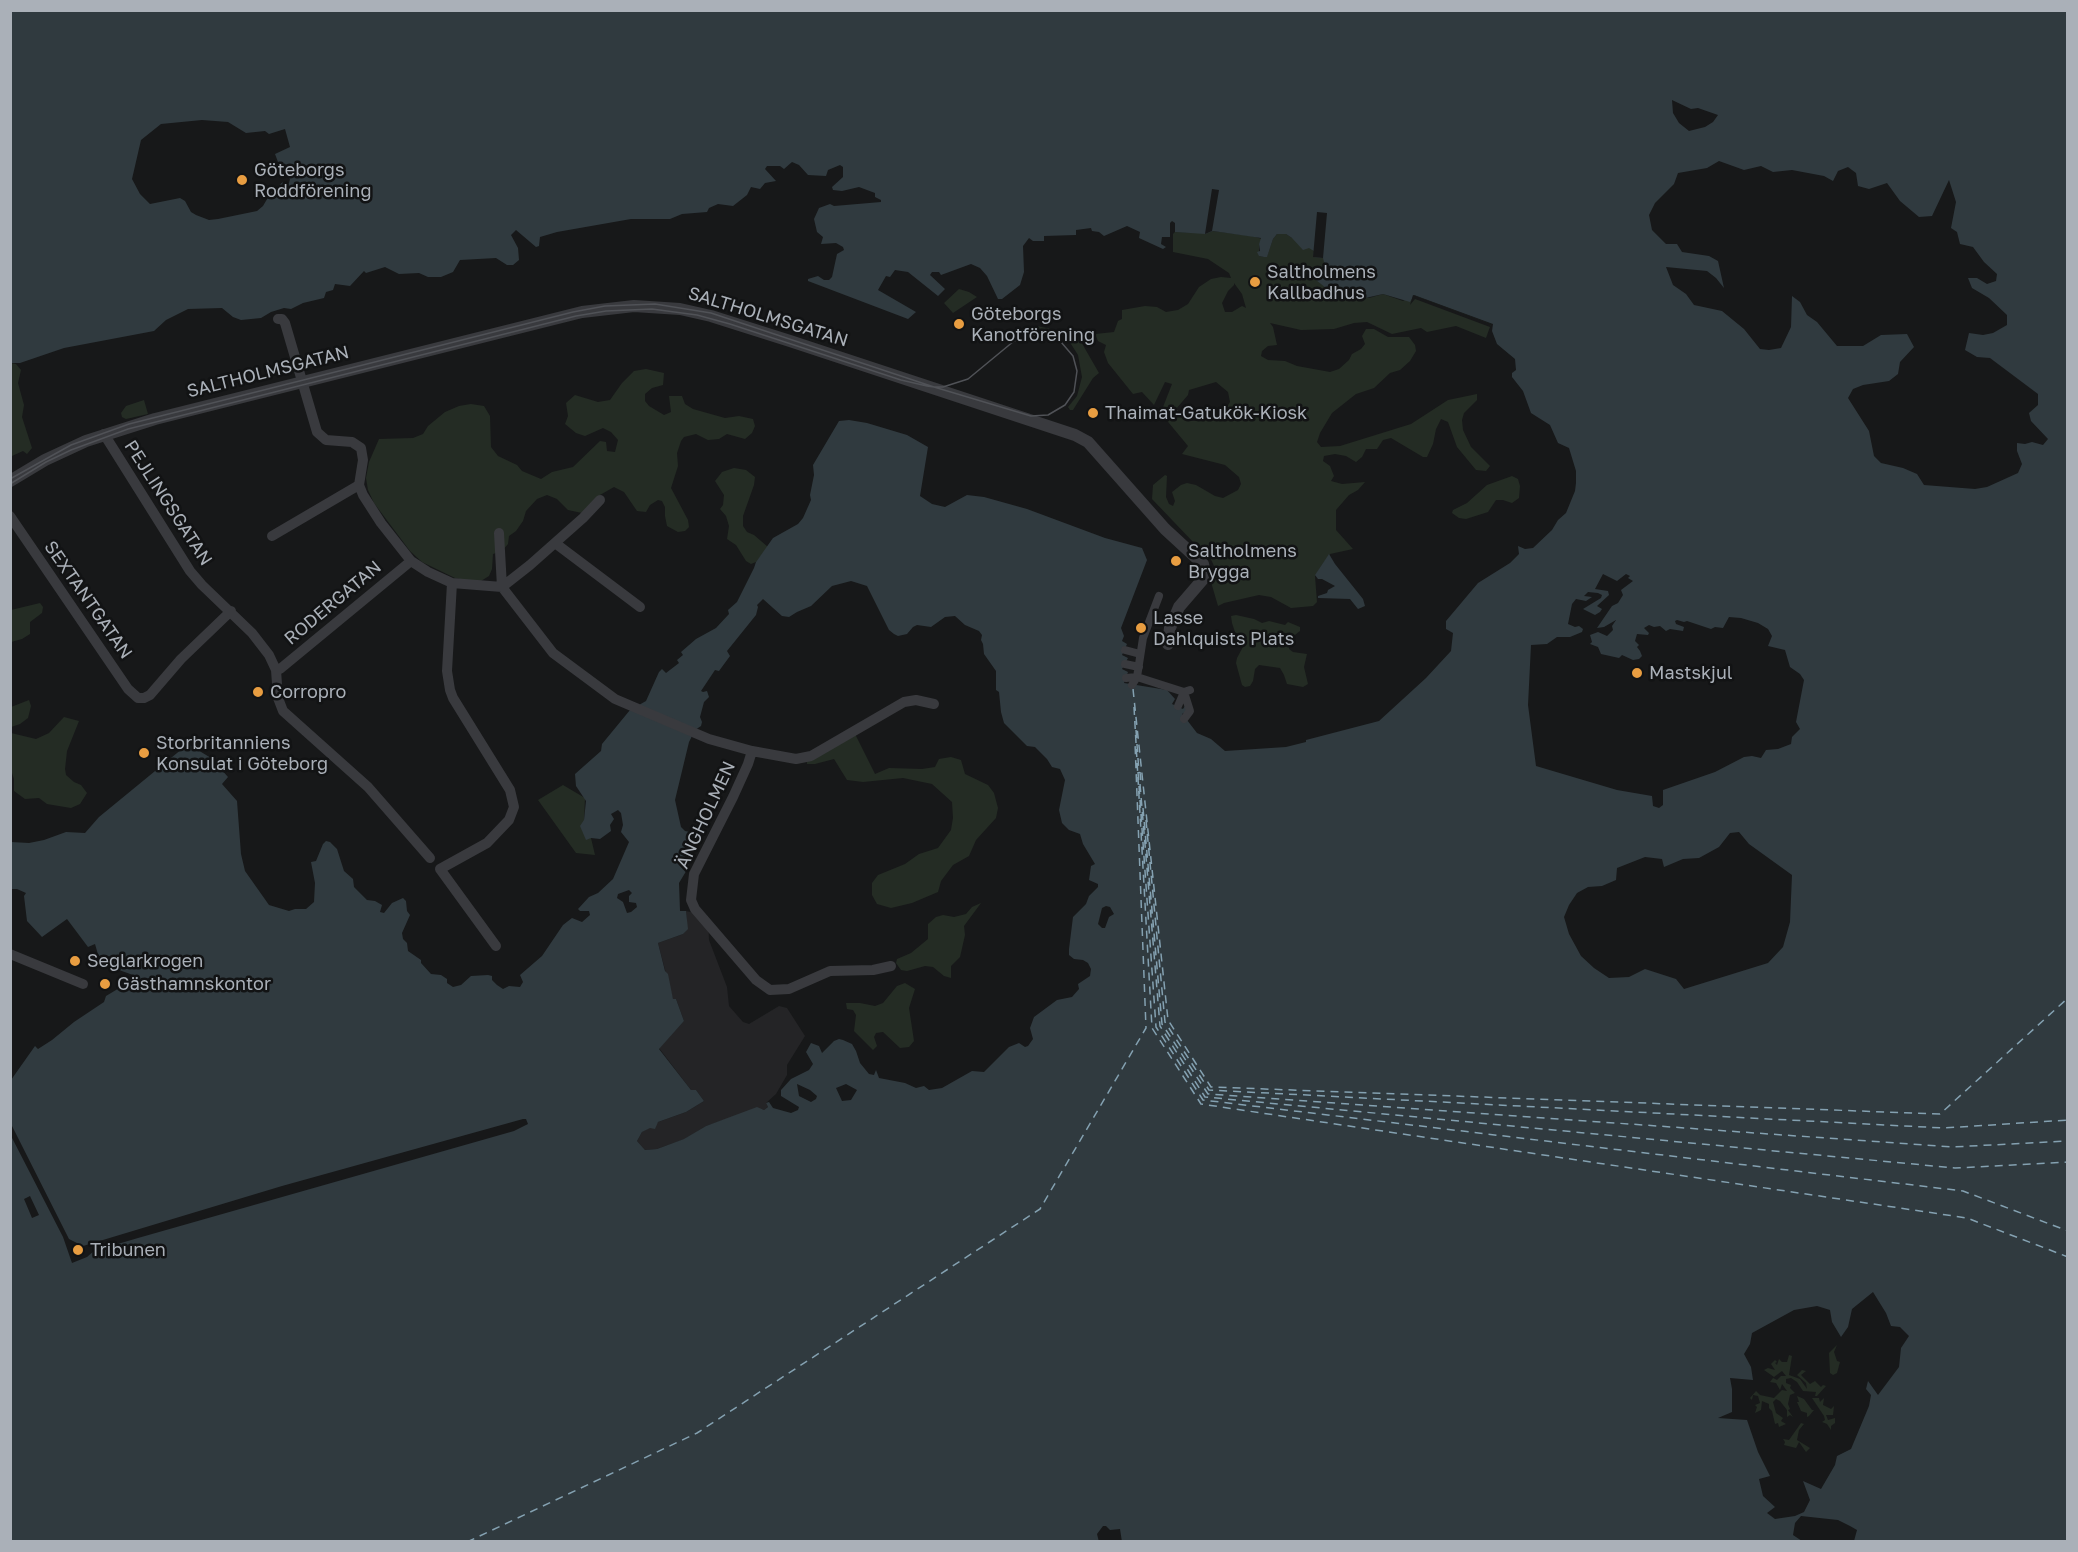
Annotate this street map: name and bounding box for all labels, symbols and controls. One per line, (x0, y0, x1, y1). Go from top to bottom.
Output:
place label: Göteborgs Roddförening (254, 159, 372, 201)
marker: Göteborgs Roddförening (235, 173, 249, 187)
place label: Saltholmens Kallbadhus (1267, 261, 1376, 304)
marker: Saltholmens Kallbadhus (1248, 275, 1262, 289)
street label: SALTHOLMSGATAN (685, 282, 851, 352)
place label: Göteborgs Kanotförening (971, 303, 1095, 346)
marker: Göteborgs Kanotförening (952, 317, 966, 331)
street label: SALTHOLMSGATAN (185, 341, 351, 403)
place label: Thaimat-Gatukök-Kiosk (1105, 402, 1307, 424)
marker: Thaimat-Gatukök-Kiosk (1086, 406, 1100, 420)
street label: PEJLINGSGATAN (119, 436, 217, 570)
street label: SEXTANTGATAN (39, 537, 137, 663)
place label: Saltholmens Brygga (1188, 540, 1297, 582)
marker: Saltholmens Brygga (1169, 554, 1183, 568)
street label: RODERGATAN (280, 556, 386, 650)
place label: Lasse Dahlquists Plats (1153, 607, 1294, 650)
marker: Lasse Dahlquists Plats (1134, 621, 1148, 635)
place label: Mastskjul (1649, 662, 1733, 684)
marker: Mastskjul (1630, 666, 1644, 680)
place label: Corropro (270, 681, 346, 703)
marker: Corropro (251, 685, 265, 699)
place label: Storbritanniens Konsulat i Göteborg (156, 732, 328, 774)
marker: Storbritanniens Konsulat i Göteborg (137, 746, 151, 760)
street label: ÄNGHOLMEN (672, 758, 740, 872)
place label: Seglarkrogen (87, 950, 203, 972)
marker: Seglarkrogen (68, 954, 82, 968)
place label: Gästhamnskontor (117, 973, 271, 995)
marker: Gästhamnskontor (98, 977, 112, 991)
place label: Tribunen (90, 1239, 166, 1261)
marker: Tribunen (71, 1243, 85, 1257)

